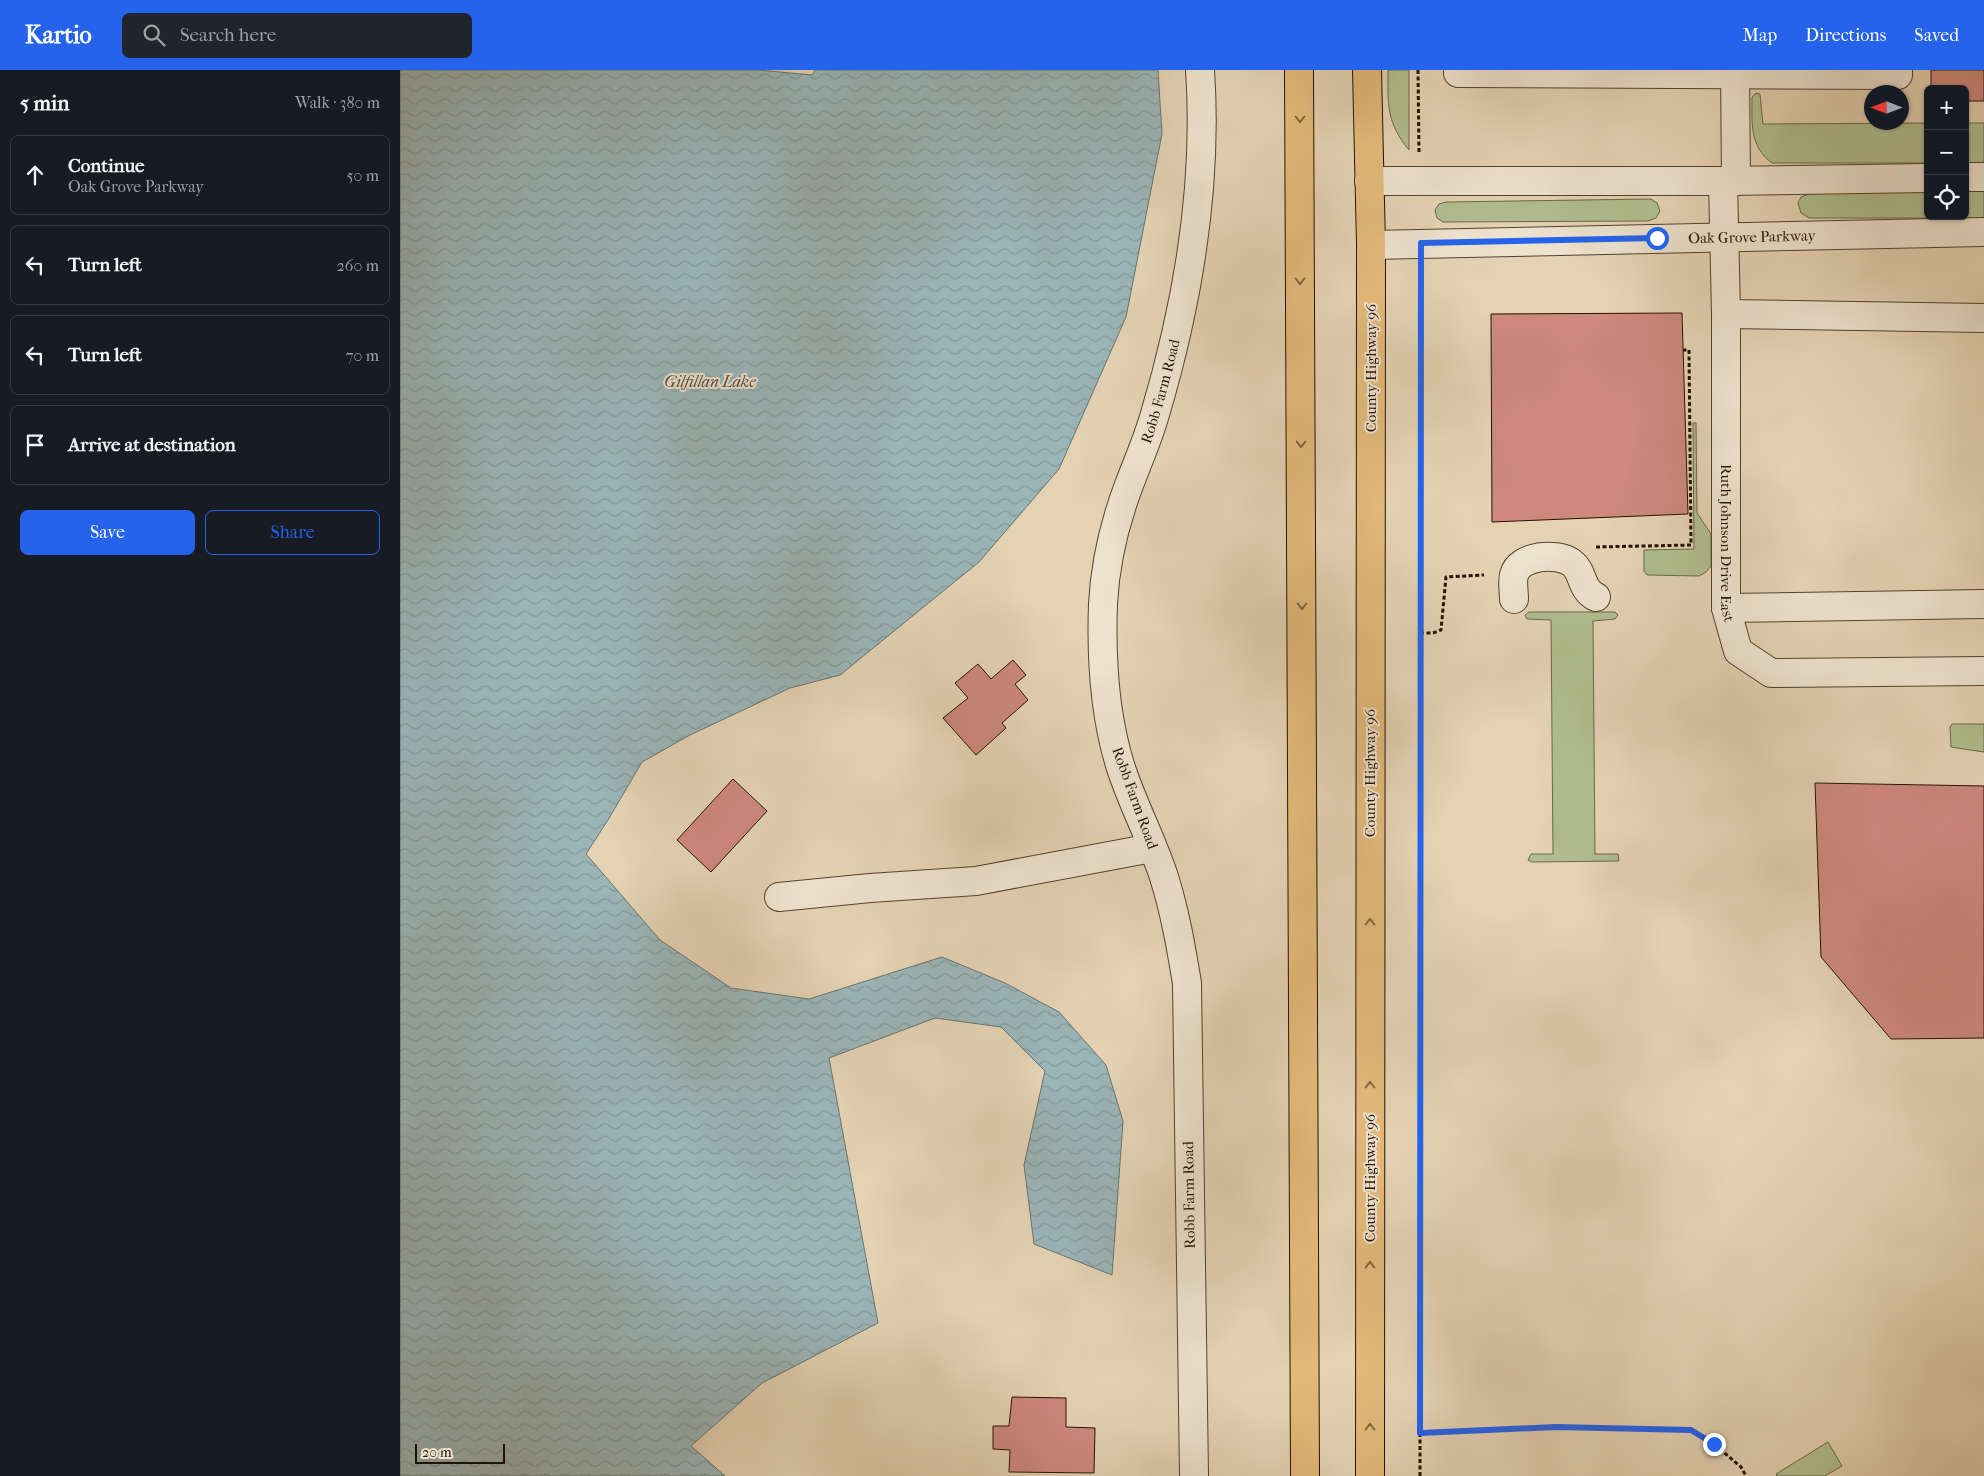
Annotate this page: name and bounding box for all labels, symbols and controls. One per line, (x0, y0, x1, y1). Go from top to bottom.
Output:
search box (122, 13, 472, 58)
text: Kartio (25, 21, 92, 49)
icon: search (140, 21, 168, 49)
text: Search here (180, 24, 276, 46)
text: Map (1743, 25, 1777, 46)
text: Directions (1805, 25, 1886, 46)
text: Saved (1914, 25, 1959, 46)
north arrow (1864, 85, 1909, 130)
map controls (1924, 85, 1969, 220)
button: + (1924, 85, 1969, 130)
text: 5 min (20, 91, 69, 115)
text: Walk · 380 m (295, 93, 380, 112)
one-way arrow (1295, 115, 1305, 123)
button: − (1924, 130, 1969, 175)
text: Continue (68, 155, 144, 177)
icon: ahead (21, 161, 49, 189)
text: 50 m (347, 166, 379, 185)
button: locate (1924, 175, 1969, 220)
text: Oak Grove Parkway (68, 177, 204, 196)
route start (1646, 227, 1669, 250)
street label: Oak Grove Parkway (1688, 227, 1817, 247)
icon: left (21, 251, 49, 279)
text: Turn left (68, 254, 142, 276)
text: 260 m (337, 256, 379, 275)
one-way arrow (1295, 278, 1305, 285)
street label: County Highway 96 (1362, 303, 1380, 432)
street label: Robb Farm Road (1137, 336, 1184, 446)
icon: left (21, 341, 49, 369)
text: Turn left (68, 344, 142, 366)
text: 70 m (346, 346, 379, 365)
water label: Gilfillan Lake (664, 372, 756, 391)
icon: arrive (21, 431, 49, 459)
text: Arrive at destination (68, 434, 236, 456)
one-way arrow (1296, 440, 1306, 448)
street label: Ruth Johnson Drive East (1717, 464, 1739, 624)
button: Save (20, 510, 195, 555)
button: Share (205, 510, 380, 555)
one-way arrow (1297, 602, 1307, 610)
street label: County Highway 96 (1361, 708, 1379, 837)
street label: Robb Farm Road (1108, 744, 1162, 852)
one-way arrow (1365, 918, 1375, 926)
one-way arrow (1365, 1081, 1375, 1088)
street label: County Highway 96 (1361, 1113, 1379, 1242)
street label: Robb Farm Road (1179, 1140, 1199, 1249)
one-way arrow (1365, 1261, 1375, 1268)
one-way arrow (1365, 1423, 1375, 1431)
route end (1703, 1433, 1726, 1456)
scale bar (415, 1441, 505, 1464)
text: 20 m (422, 1444, 452, 1461)

